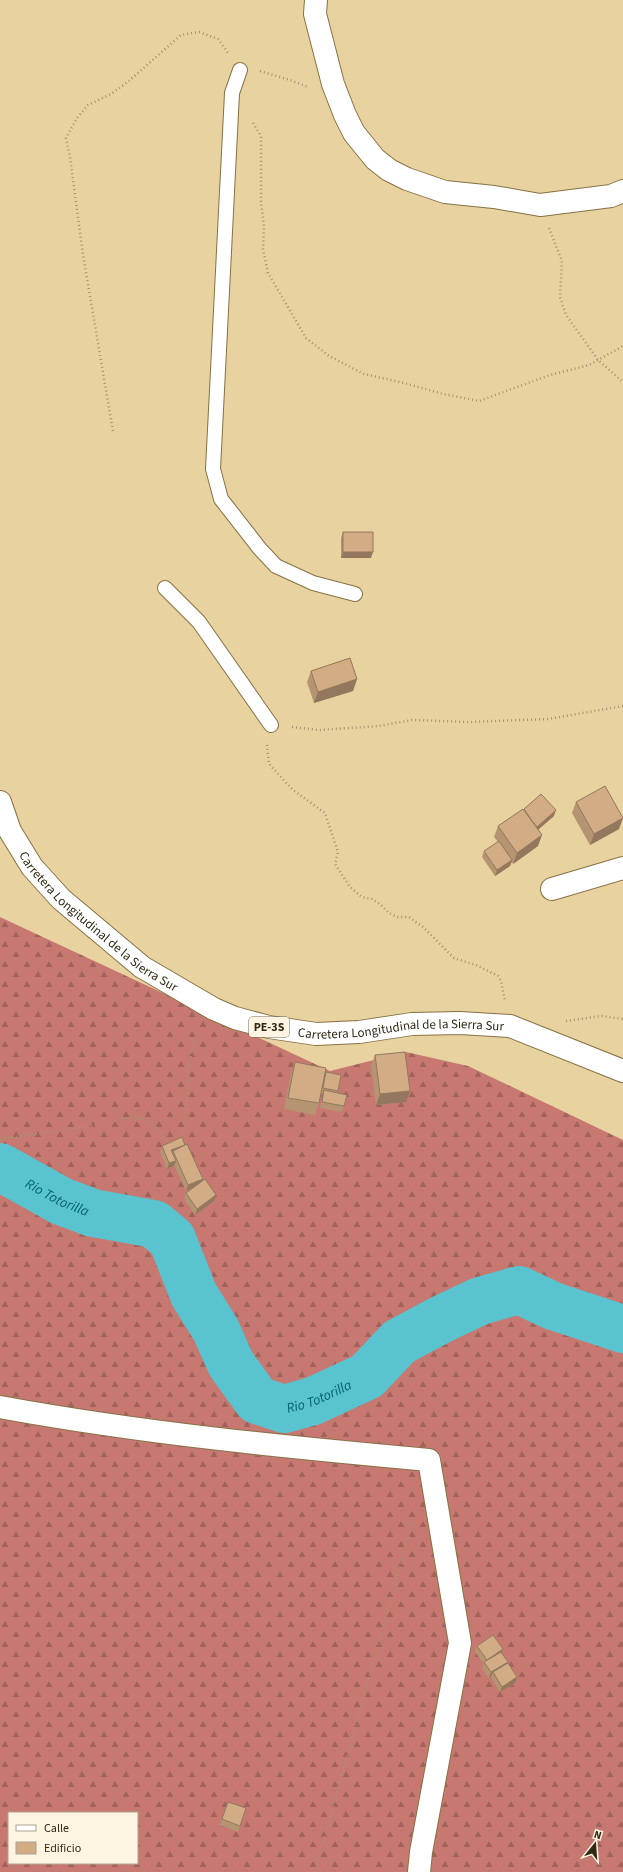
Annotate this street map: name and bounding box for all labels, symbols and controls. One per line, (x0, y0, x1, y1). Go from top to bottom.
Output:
street label: Carretera Longitudinal de la Sierra Sur (14, 848, 182, 996)
street label: Carretera Longitudinal de la Sierra Sur (297, 1015, 505, 1044)
road number: PE-3S (249, 1017, 289, 1037)
water label: Rio Totorilla (21, 1174, 92, 1222)
water label: Rio Totorilla (284, 1375, 356, 1419)
legend (8, 1812, 138, 1864)
text: Calle (44, 1820, 69, 1837)
north arrow (575, 1824, 615, 1864)
text: N (592, 1827, 603, 1843)
text: Edificio (44, 1840, 81, 1857)

